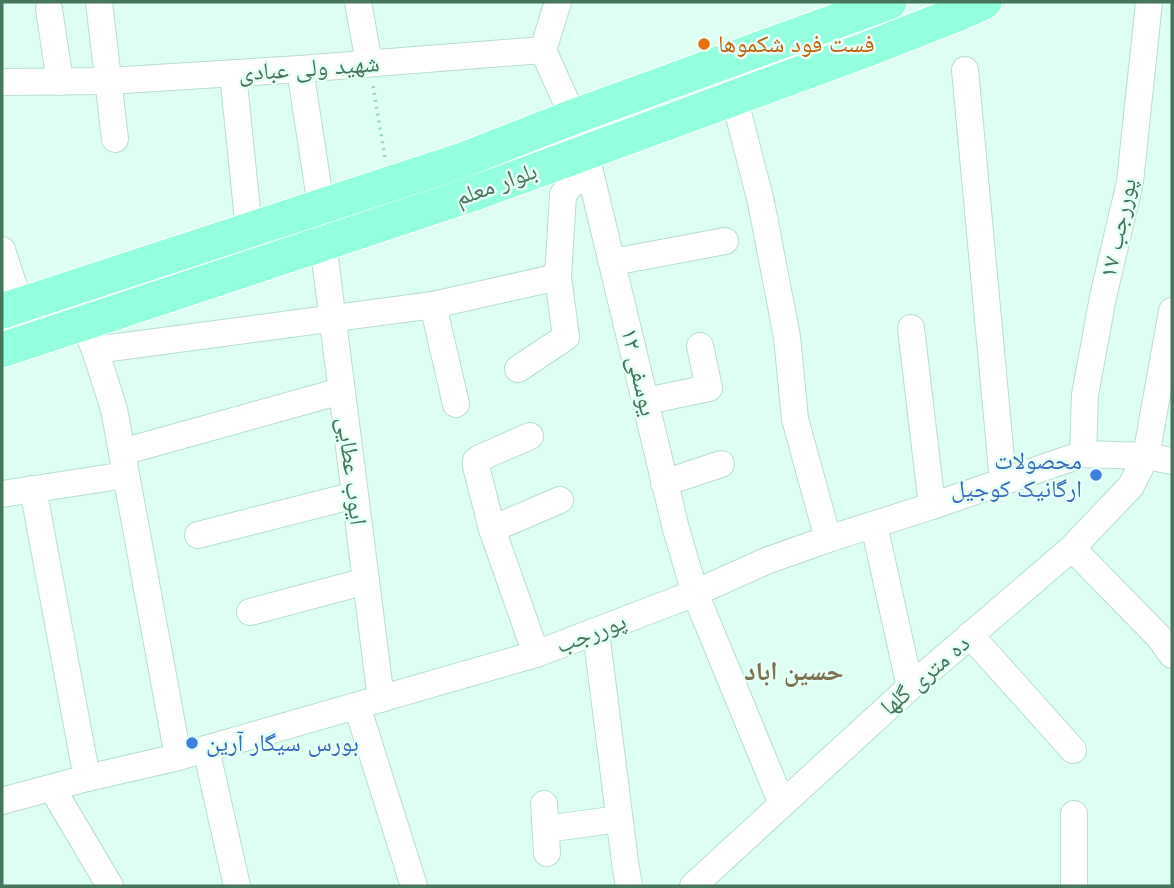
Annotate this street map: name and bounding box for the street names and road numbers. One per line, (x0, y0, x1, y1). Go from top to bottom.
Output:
street label: شهید ولی عبادی (238, 48, 380, 87)
street label: بلوار معلم (451, 155, 541, 214)
street label: پوررجب ۱۷ (1093, 175, 1142, 280)
street label: یوسفی ۱۲ (615, 325, 664, 419)
street label: ایوب عطایی (331, 415, 373, 527)
street label: پوررجب (552, 606, 630, 659)
street label: ده متری گلها (874, 628, 975, 721)

